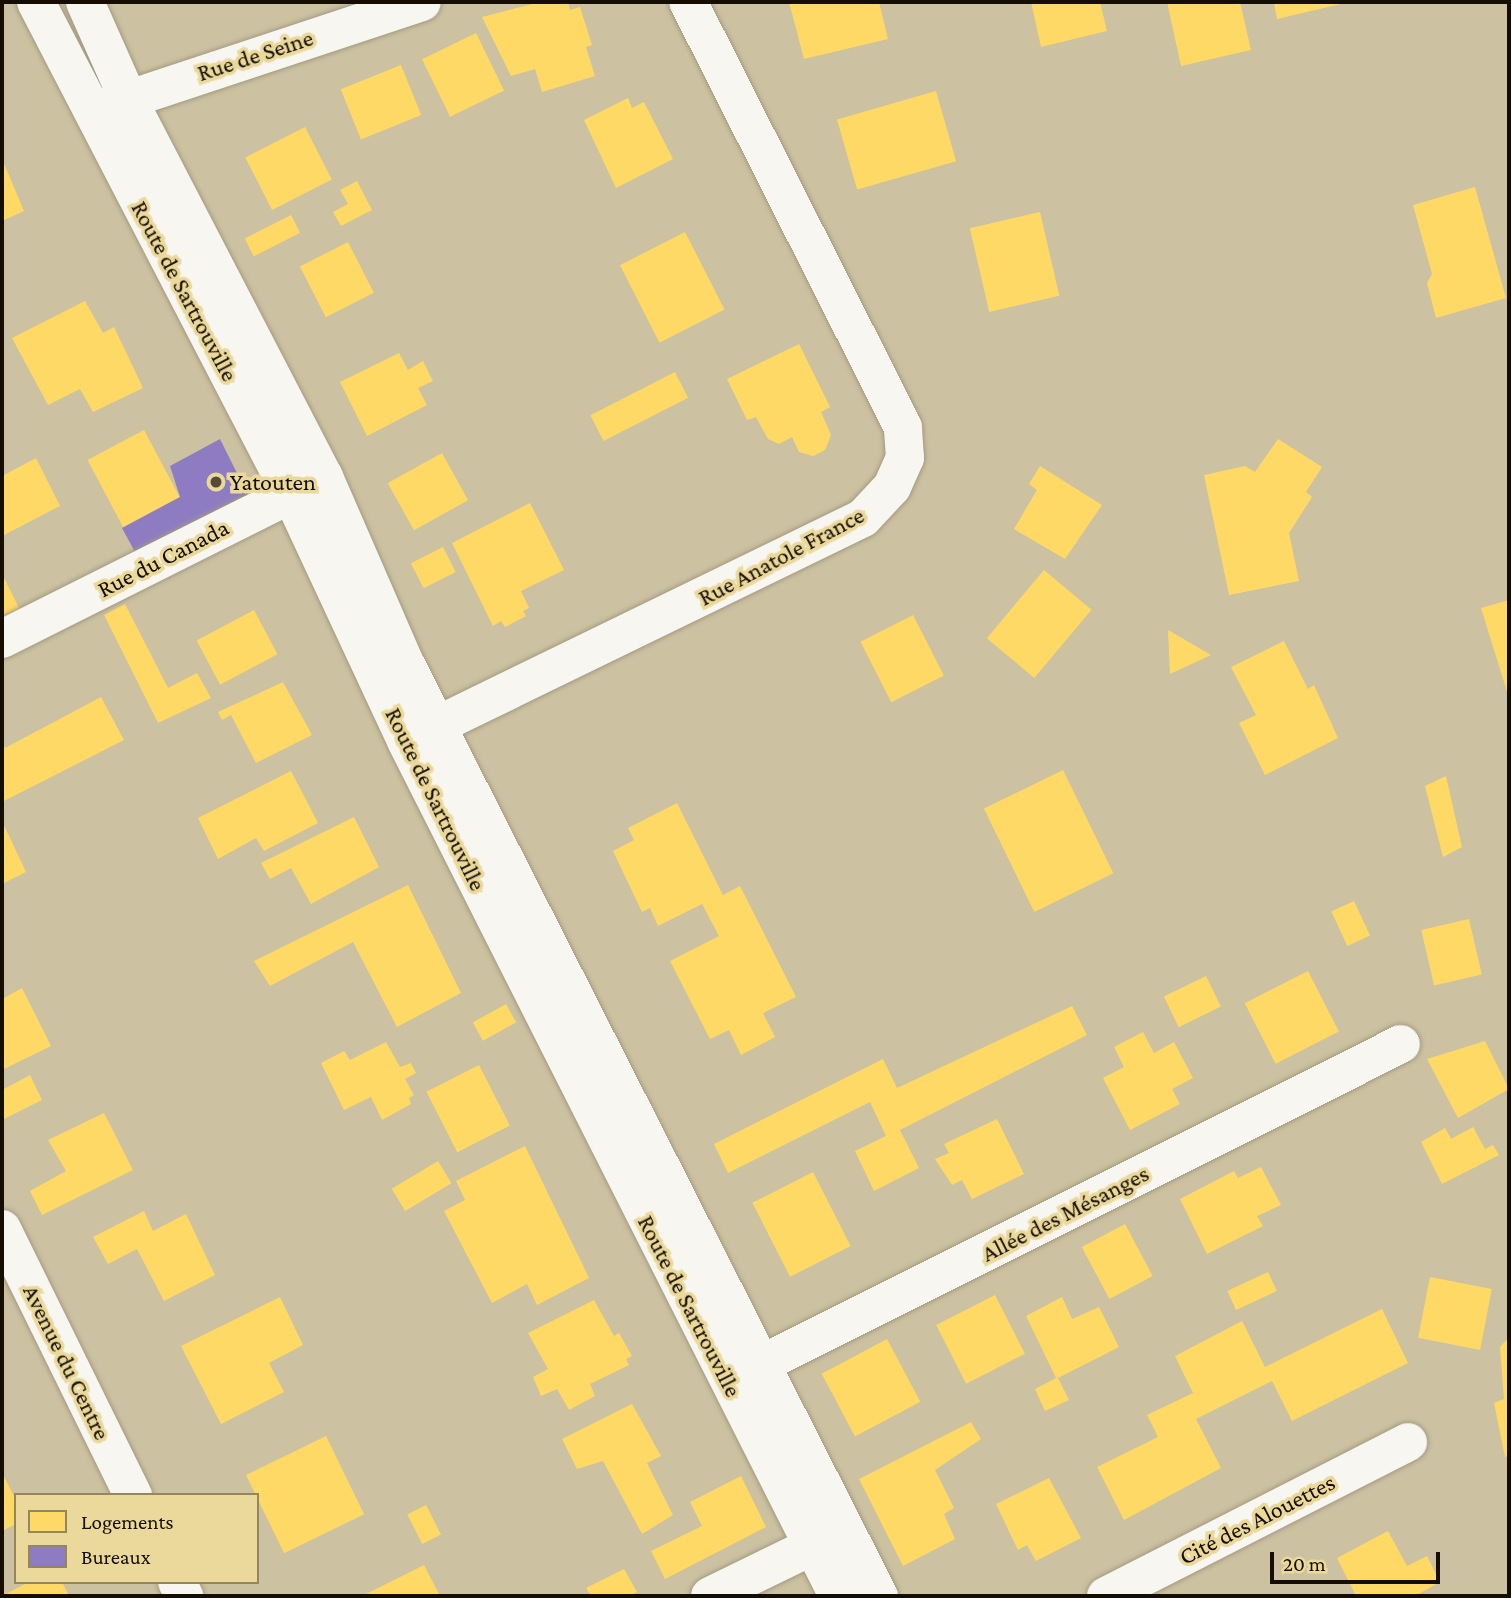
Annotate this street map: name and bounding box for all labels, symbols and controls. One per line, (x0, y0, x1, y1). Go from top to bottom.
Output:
street label: Rue de Seine (194, 23, 316, 87)
street label: Route de Sartrouville (125, 196, 245, 386)
place label: Yatouten (230, 468, 316, 496)
marker: Yatouten (208, 474, 224, 490)
street label: Rue Anatole France (693, 500, 869, 612)
street label: Rue du Canada (93, 513, 233, 603)
street label: Route de Sartrouville (379, 703, 493, 895)
street label: Allée des Mésanges (976, 1158, 1154, 1268)
street label: Route de Sartrouville (632, 1210, 748, 1402)
street label: Avenue du Centre (17, 1280, 117, 1444)
street label: Cité des Alouettes (1174, 1467, 1340, 1571)
legend (14, 1493, 259, 1584)
text: Logements (81, 1510, 174, 1534)
scale bar (1273, 1538, 1443, 1582)
text: Bureaux (81, 1545, 151, 1569)
text: 20 m (1283, 1552, 1326, 1576)

